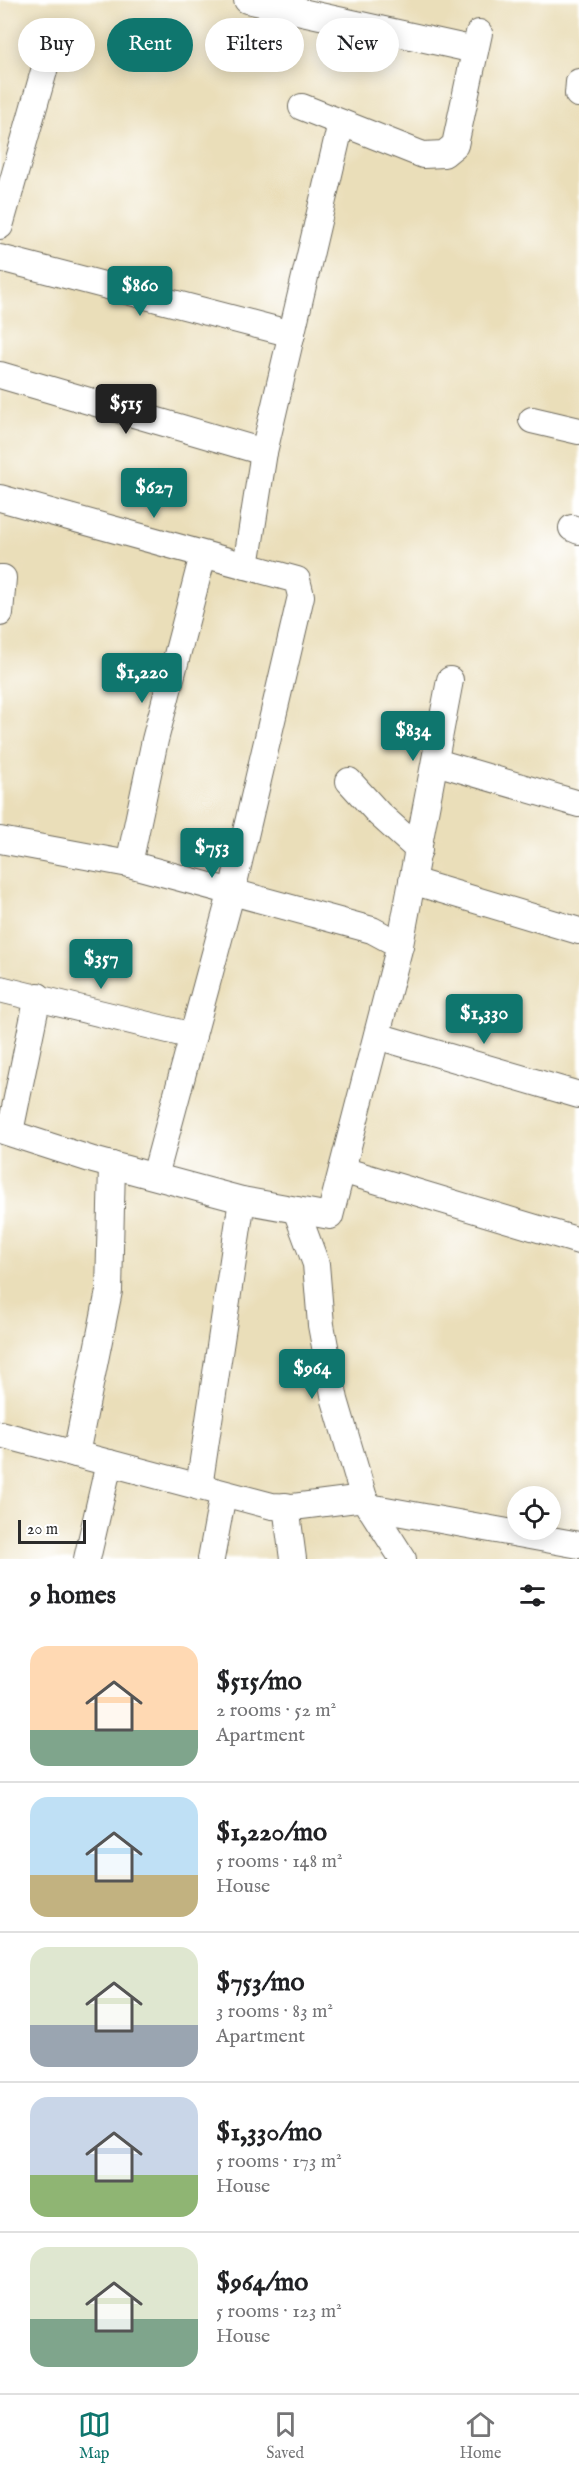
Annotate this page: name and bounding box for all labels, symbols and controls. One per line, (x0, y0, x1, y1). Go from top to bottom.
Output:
chip: Buy (18, 18, 95, 72)
chip: Rent (107, 18, 193, 72)
chip: Filters (205, 18, 304, 72)
chip: New (316, 18, 399, 72)
pin: $860 (104, 266, 176, 317)
text: $860 (121, 273, 159, 298)
pin: $515 (90, 384, 162, 435)
text: $515 (109, 391, 143, 416)
pin: $627 (118, 468, 190, 519)
text: $627 (135, 475, 173, 500)
pin: $1,220 (93, 653, 191, 704)
text: $1,220 (116, 660, 168, 685)
pin: $834 (377, 711, 449, 762)
text: $834 (395, 718, 431, 743)
pin: $753 (176, 828, 248, 879)
text: $753 (194, 835, 230, 860)
pin: $357 (65, 939, 137, 990)
text: $357 (83, 946, 119, 971)
pin: $1,330 (435, 994, 533, 1045)
text: $1,330 (460, 1001, 508, 1026)
pin: $964 (276, 1349, 348, 1400)
text: $964 (293, 1356, 331, 1381)
map controls (507, 1486, 561, 1540)
button: locate (507, 1486, 561, 1540)
scale bar (18, 1517, 86, 1544)
text: 20 m (27, 1520, 58, 1540)
text: 9 homes (30, 1579, 116, 1612)
icon: filters (516, 1579, 549, 1612)
text: $515/mo (216, 1665, 302, 1698)
icon: home (78, 1670, 150, 1742)
text: 2 rooms · 52 m² (216, 1698, 336, 1723)
text: Apartment (216, 1723, 305, 1748)
text: $1,220/mo (216, 1816, 327, 1849)
icon: home (78, 1821, 150, 1893)
text: 5 rooms · 148 m² (216, 1849, 343, 1874)
text: House (216, 1874, 270, 1899)
text: $753/mo (216, 1966, 305, 1999)
icon: home (78, 1971, 150, 2043)
text: 3 rooms · 83 m² (216, 1999, 333, 2024)
text: Apartment (216, 2024, 305, 2049)
text: $1,330/mo (216, 2116, 322, 2149)
icon: home (78, 2121, 150, 2193)
text: 5 rooms · 173 m² (216, 2149, 342, 2174)
text: House (216, 2174, 270, 2199)
text: $964/mo (216, 2266, 308, 2299)
icon: home (78, 2271, 150, 2343)
text: 5 rooms · 123 m² (216, 2299, 342, 2324)
text: House (216, 2324, 270, 2349)
tab: Map (78, 2408, 111, 2464)
tab: Saved (266, 2408, 304, 2464)
tab: Home (460, 2408, 501, 2464)

